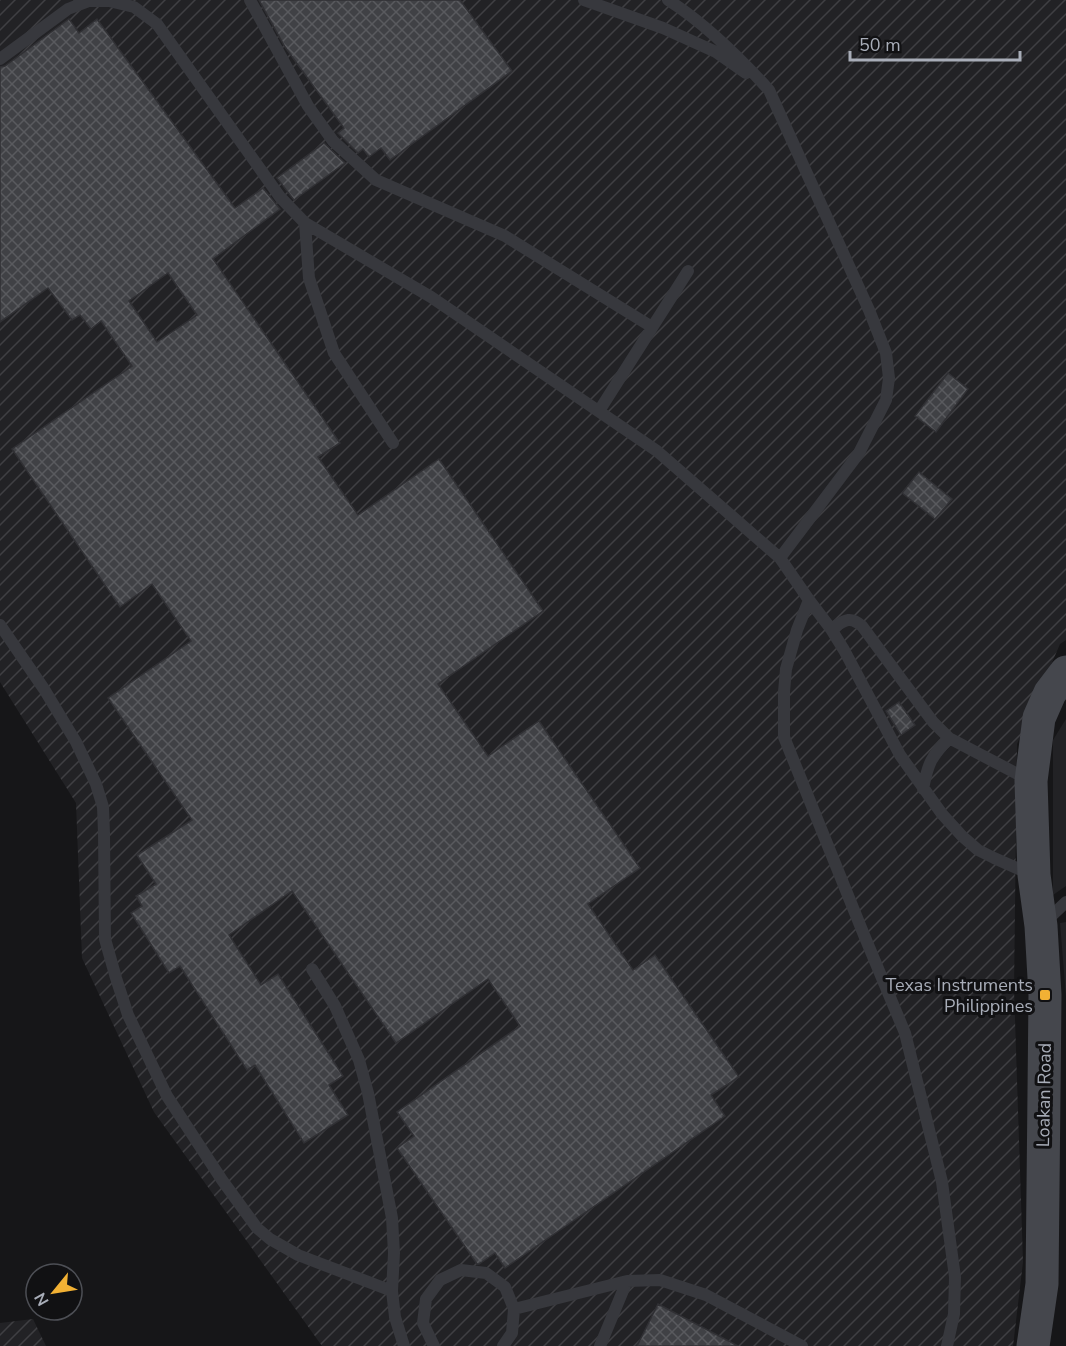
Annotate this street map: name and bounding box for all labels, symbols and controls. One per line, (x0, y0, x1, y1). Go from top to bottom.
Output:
scale bar (850, 24, 1020, 62)
text: 50 m (859, 33, 901, 57)
place label: Texas Instruments Philippines (885, 973, 1033, 1018)
marker: Texas Instruments Philippines (1038, 988, 1052, 1002)
street label: Loakan Road (1031, 1043, 1057, 1147)
north arrow (24, 1262, 84, 1322)
text: N (29, 1288, 54, 1310)

